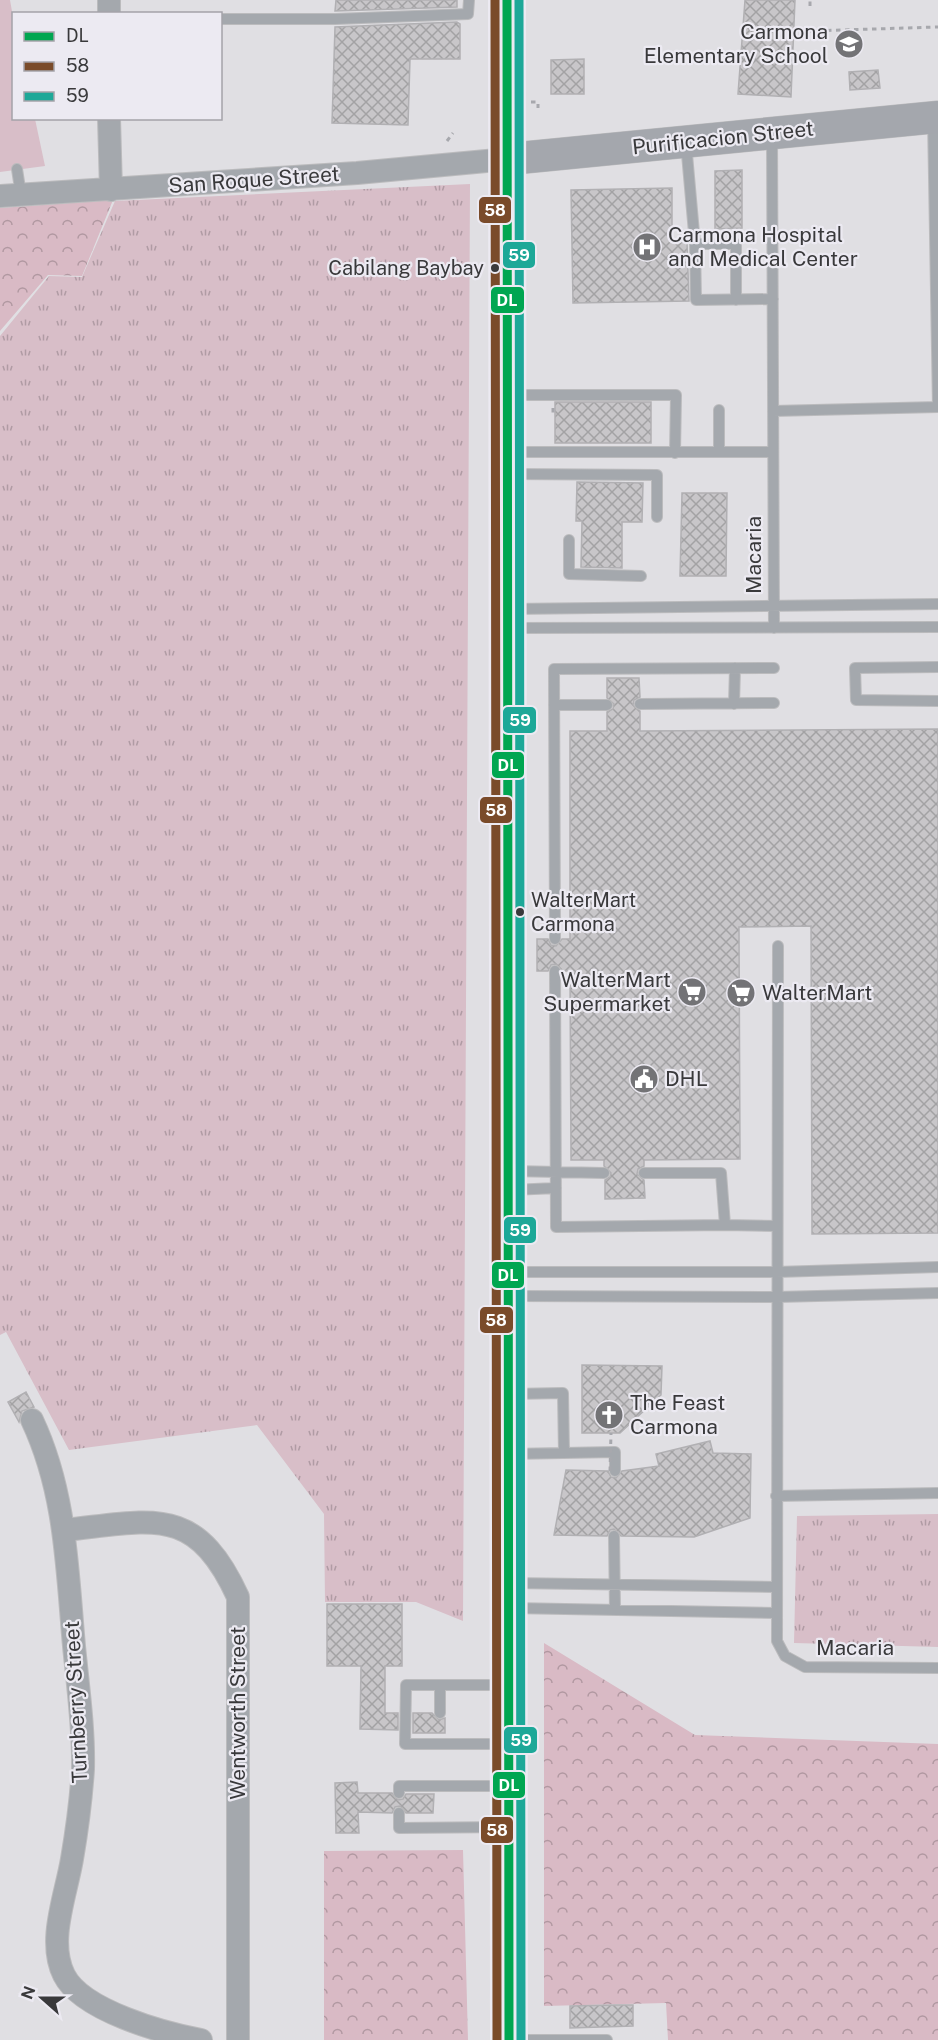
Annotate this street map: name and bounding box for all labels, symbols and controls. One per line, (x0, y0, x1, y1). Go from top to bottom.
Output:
legend (12, 12, 222, 120)
place label: Carmona Elementary School (644, 19, 828, 68)
text: DL (66, 25, 89, 46)
school or university icon: Carmona Elementary School (833, 28, 865, 60)
text: 58 (66, 55, 89, 76)
text: 59 (66, 85, 89, 106)
street label: Purificacion Street (631, 116, 815, 159)
street label: San Roque Street (168, 161, 340, 198)
line badge: 58 (478, 196, 512, 224)
text: 58 (484, 201, 506, 220)
place label: Carmona Hospital and Medical Center (668, 222, 858, 271)
hospital icon: Carmona Hospital and Medical Center (631, 231, 663, 263)
line badge: 59 (502, 241, 536, 269)
text: 59 (508, 246, 530, 265)
place label: Cabilang Baybay (328, 256, 484, 280)
marker: Cabilang Baybay (489, 262, 501, 274)
line badge: DL (490, 286, 525, 314)
text: DL (497, 291, 517, 310)
street label: Macaria (741, 516, 766, 594)
line badge: 59 (502, 706, 537, 734)
text: 59 (509, 711, 531, 730)
line badge: DL (491, 751, 525, 779)
text: DL (498, 756, 518, 775)
line badge: 58 (479, 796, 513, 824)
text: 58 (485, 801, 507, 820)
place label: WalterMart Carmona (531, 888, 636, 936)
marker: WalterMart Carmona (514, 906, 526, 918)
place label: WalterMart Supermarket (543, 967, 671, 1016)
supermarket icon: WalterMart Supermarket (676, 976, 708, 1008)
supermarket icon: WalterMart (725, 977, 757, 1009)
place label: WalterMart (762, 980, 873, 1005)
public building icon: DHL (628, 1063, 660, 1095)
place label: DHL (665, 1066, 708, 1091)
line badge: 59 (503, 1216, 537, 1244)
text: 59 (509, 1221, 531, 1240)
line badge: DL (491, 1261, 525, 1289)
text: DL (498, 1266, 518, 1285)
line badge: 58 (479, 1306, 514, 1334)
text: 58 (485, 1311, 507, 1330)
place label: The Feast Carmona (630, 1390, 725, 1439)
church icon: The Feast Carmona (593, 1399, 625, 1431)
street label: Turnberry Street (59, 1620, 92, 1784)
street label: Wentworth Street (225, 1626, 250, 1800)
street label: Macaria (816, 1635, 894, 1660)
line badge: 59 (503, 1726, 538, 1754)
text: 59 (510, 1731, 532, 1750)
line badge: DL (492, 1771, 526, 1799)
text: DL (499, 1776, 519, 1795)
line badge: 58 (480, 1816, 514, 1844)
text: 58 (486, 1821, 508, 1840)
north arrow (12, 1968, 72, 2028)
text: N (17, 1984, 40, 2002)

